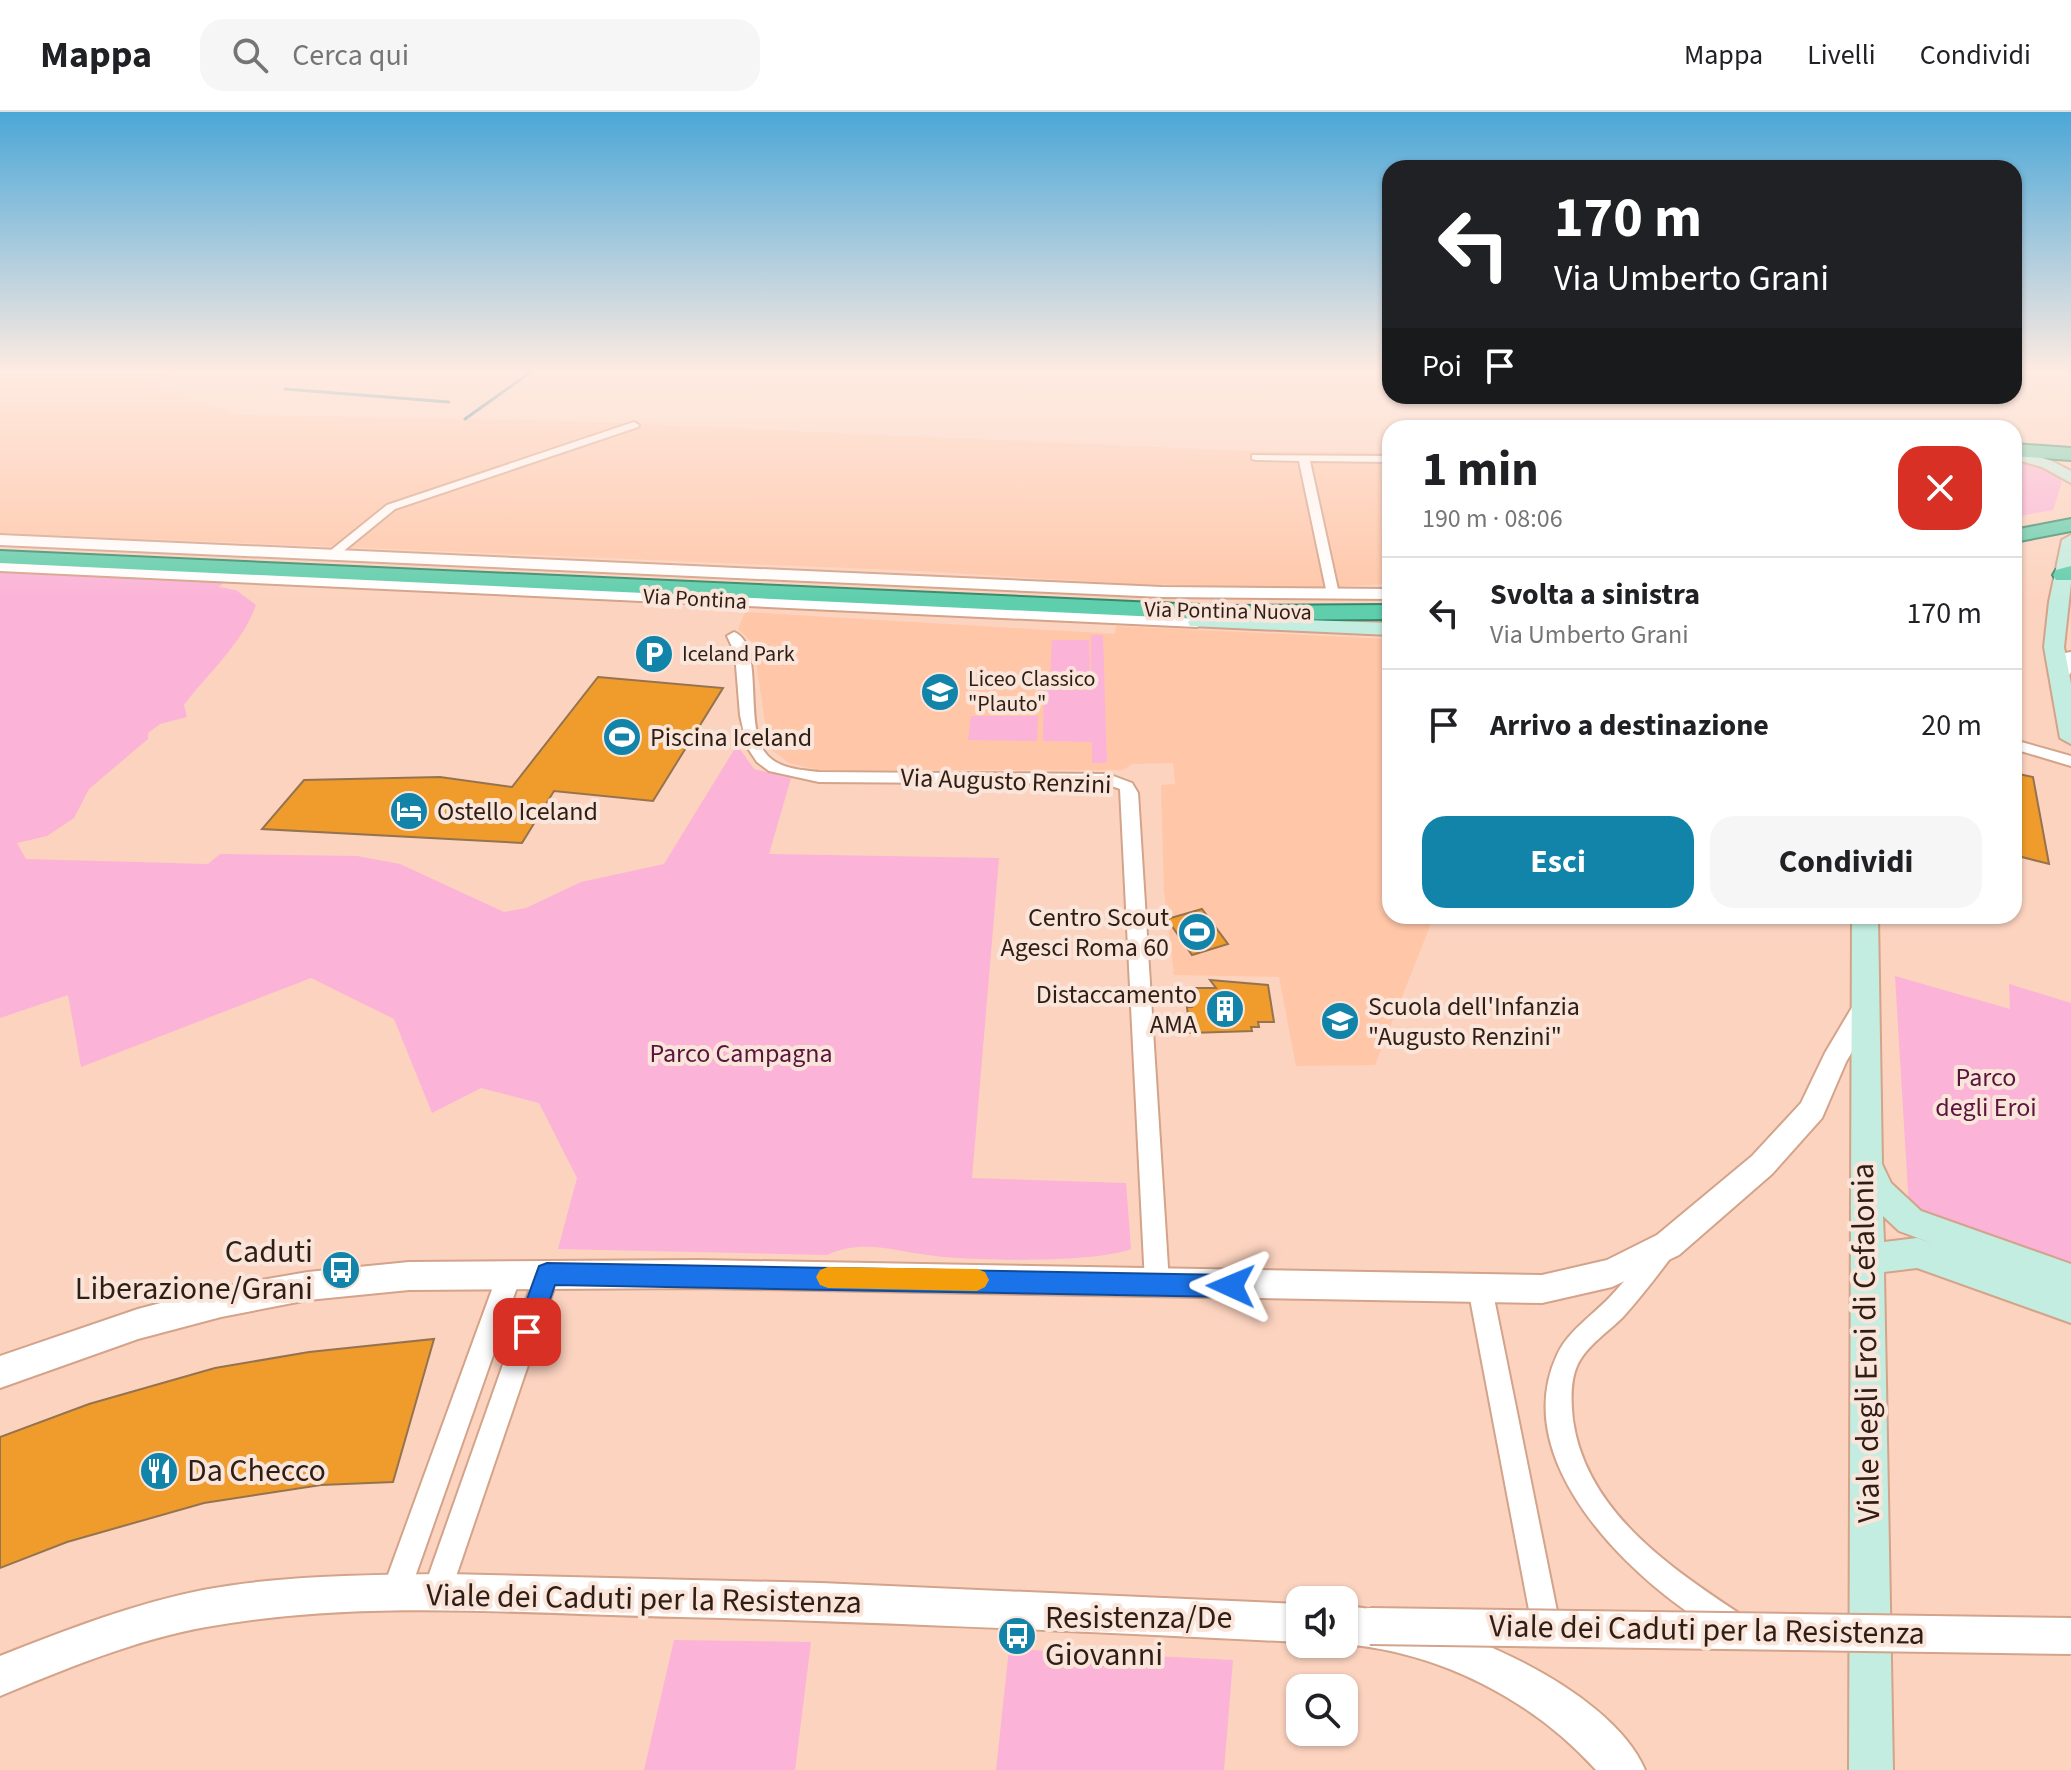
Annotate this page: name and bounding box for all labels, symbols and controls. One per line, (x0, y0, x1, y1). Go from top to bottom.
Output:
search box (200, 19, 760, 91)
text: Mappa (40, 28, 152, 82)
icon: search (228, 33, 272, 77)
text: Cerca qui (292, 34, 409, 77)
text: Mappa (1684, 35, 1763, 75)
text: Livelli (1807, 35, 1876, 75)
text: Condividi (1920, 35, 2031, 75)
text: 170 m (1554, 179, 1702, 258)
icon: left (1422, 192, 1526, 296)
text: Via Umberto Grani (1554, 253, 1829, 304)
icon: arrive (1478, 344, 1522, 388)
text: Poi (1422, 345, 1462, 388)
text: 1 min (1422, 436, 1539, 504)
button: close (1898, 446, 1982, 530)
text: 190 m · 08:06 (1422, 500, 1563, 537)
text: Svolta a sinistra (1490, 573, 1700, 616)
street label: Via Pontina (642, 580, 748, 618)
icon: left (1422, 591, 1466, 635)
text: 170 m (1906, 592, 1982, 635)
street label: Via Pontina Nuova (1144, 594, 1312, 628)
text: Via Umberto Grani (1490, 616, 1689, 653)
parking icon: Iceland Park (633, 633, 675, 675)
place label: Iceland Park (682, 638, 795, 670)
place label: Liceo Classico "Plauto" (968, 663, 1096, 720)
school or university icon: Liceo Classico "Plauto" (919, 671, 961, 713)
icon: arrive (1422, 703, 1466, 747)
text: Arrivo a destinazione (1490, 704, 1769, 747)
text: 20 m (1921, 704, 1982, 747)
sports icon: Piscina Iceland (601, 716, 643, 758)
place label: Piscina Iceland (650, 719, 812, 756)
street label: Via Augusto Renzini (900, 759, 1112, 803)
hotel icon: Ostello Iceland (388, 790, 430, 832)
place label: Ostello Iceland (437, 793, 598, 830)
button: Esci (1422, 816, 1694, 908)
button: Condividi (1710, 816, 1982, 908)
place label: Centro Scout Agesci Roma 60 (1001, 899, 1169, 966)
sports icon: Centro Scout Agesci Roma 60 (1176, 911, 1218, 953)
place label: Distaccamento AMA (1036, 976, 1198, 1043)
building icon: Distaccamento AMA (1204, 988, 1246, 1030)
place label: Scuola dell'Infanzia "Augusto Renzini" (1368, 988, 1580, 1055)
school or university icon: Scuola dell'Infanzia "Augusto Renzini" (1319, 1000, 1361, 1042)
park label: Parco Campagna (649, 1035, 833, 1072)
park label: Parco degli Eroi (1935, 1059, 2037, 1126)
street label: Viale degli Eroi di Cefalonia (1840, 1163, 1892, 1523)
place label: Caduti Liberazione/Grani (75, 1229, 313, 1312)
position arrow (1189, 1244, 1273, 1328)
bus stop icon: Caduti Liberazione/Grani (320, 1249, 362, 1291)
pin (493, 1298, 561, 1366)
icon: arrive (505, 1310, 549, 1354)
place label: Da Checco (187, 1448, 326, 1494)
restaurant icon: Da Checco (138, 1450, 180, 1492)
street label: Viale dei Caduti per la Resistenza (426, 1572, 862, 1626)
map controls (1286, 1586, 1358, 1746)
button: sound (1286, 1586, 1358, 1658)
place label: Resistenza/De Giovanni (1045, 1595, 1232, 1678)
street label: Viale dei Caduti per la Resistenza (1489, 1603, 1925, 1657)
bus stop icon: Resistenza/De Giovanni (996, 1615, 1038, 1657)
button: search (1286, 1674, 1358, 1746)

